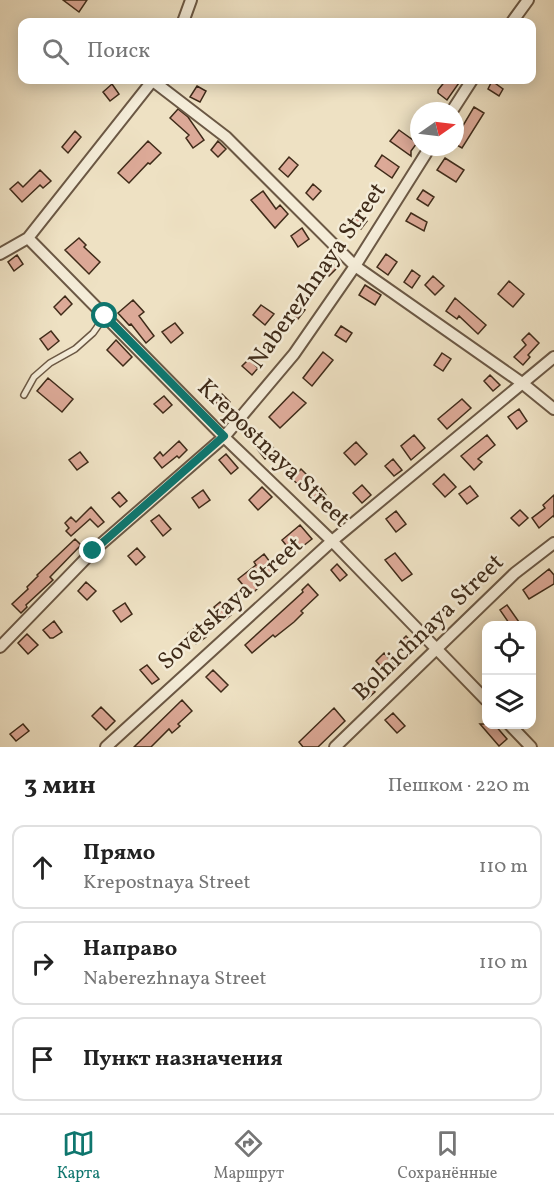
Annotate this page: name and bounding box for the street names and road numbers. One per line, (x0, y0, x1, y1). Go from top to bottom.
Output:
street label: Naberezhnaya Street (241, 176, 395, 376)
street label: Krepostnaya Street (189, 372, 357, 536)
street label: Sovetskaya Street (151, 529, 311, 679)
street label: Bolnichnaya Street (346, 547, 512, 709)

